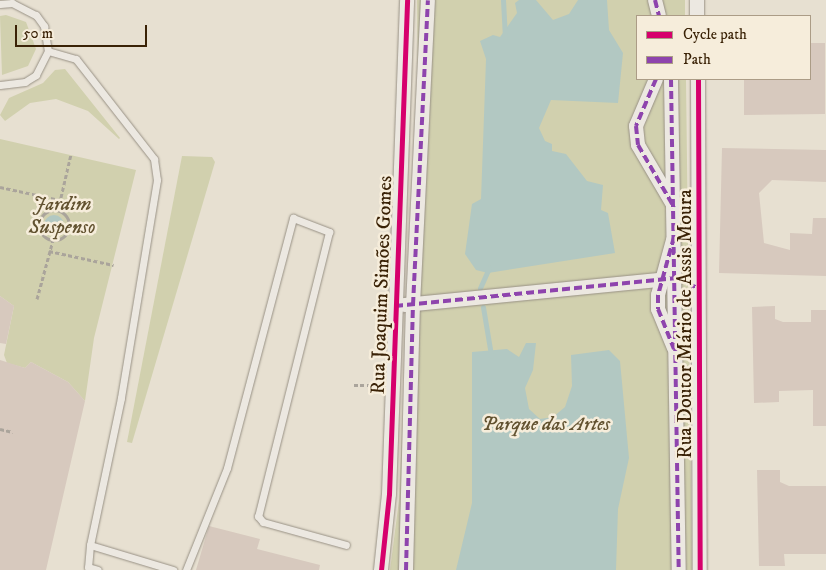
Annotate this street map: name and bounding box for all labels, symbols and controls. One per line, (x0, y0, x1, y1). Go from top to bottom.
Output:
scale bar (18, 15, 150, 47)
legend (636, 15, 811, 80)
text: 50 m (23, 24, 53, 43)
text: Cycle path (683, 25, 747, 44)
text: Path (683, 50, 711, 69)
street label: Rua Joaquim Simões Gomes (366, 175, 398, 395)
street label: Rua Doutor Mário de Assis Moura (673, 189, 697, 459)
park label: Jardim Suspenso (29, 193, 95, 240)
park label: Parque das Artes (482, 412, 610, 436)

